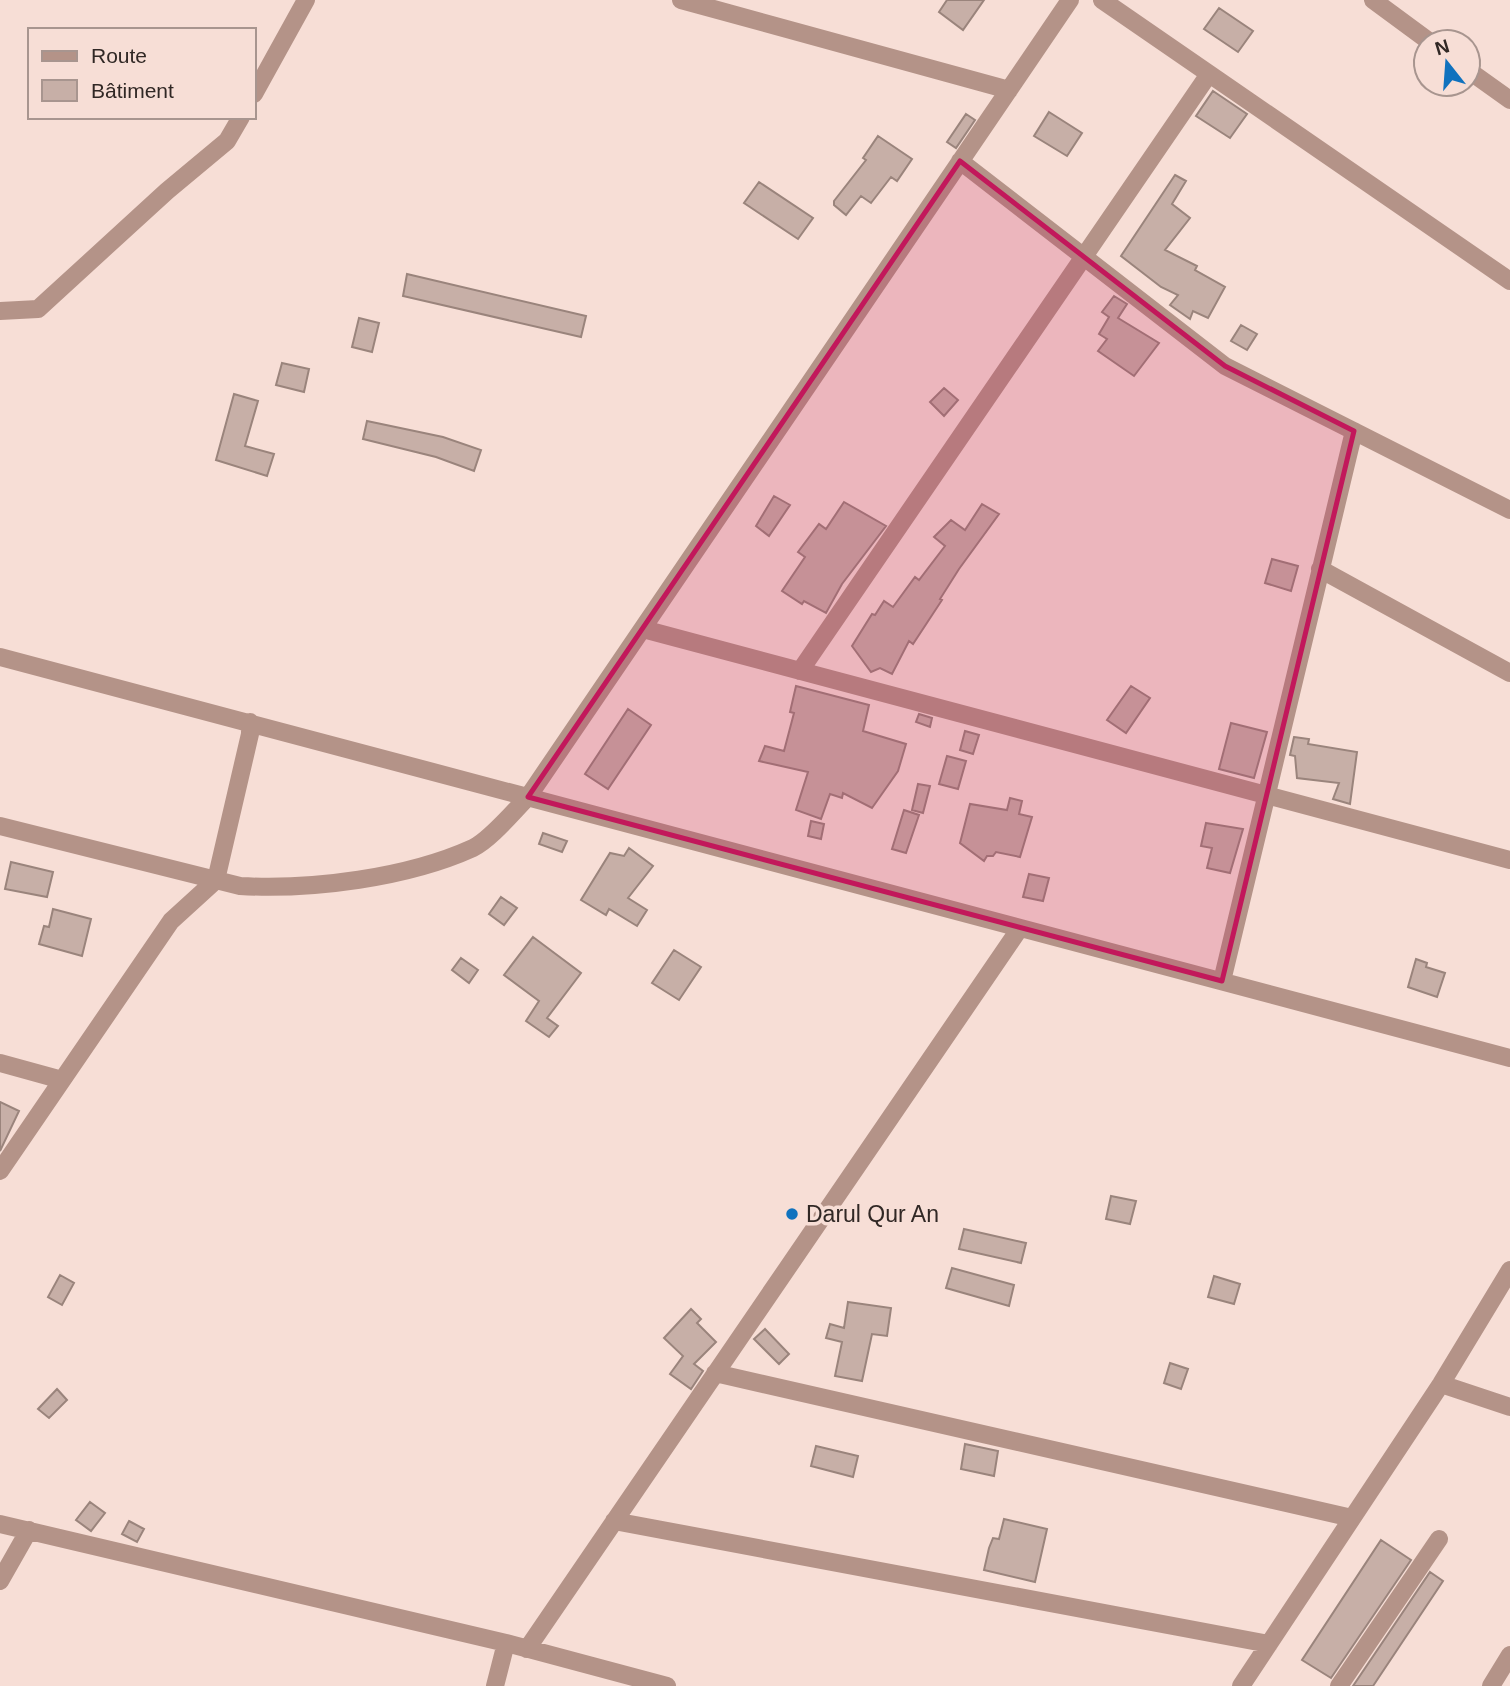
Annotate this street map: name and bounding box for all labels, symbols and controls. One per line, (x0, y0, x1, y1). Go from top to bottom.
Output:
legend (28, 28, 256, 119)
north arrow (1412, 28, 1482, 98)
text: N (1433, 35, 1452, 59)
text: Route (91, 44, 147, 67)
text: Bâtiment (91, 79, 174, 102)
place label: Darul Qur An (806, 1201, 939, 1227)
marker: Darul Qur An (784, 1206, 800, 1222)

